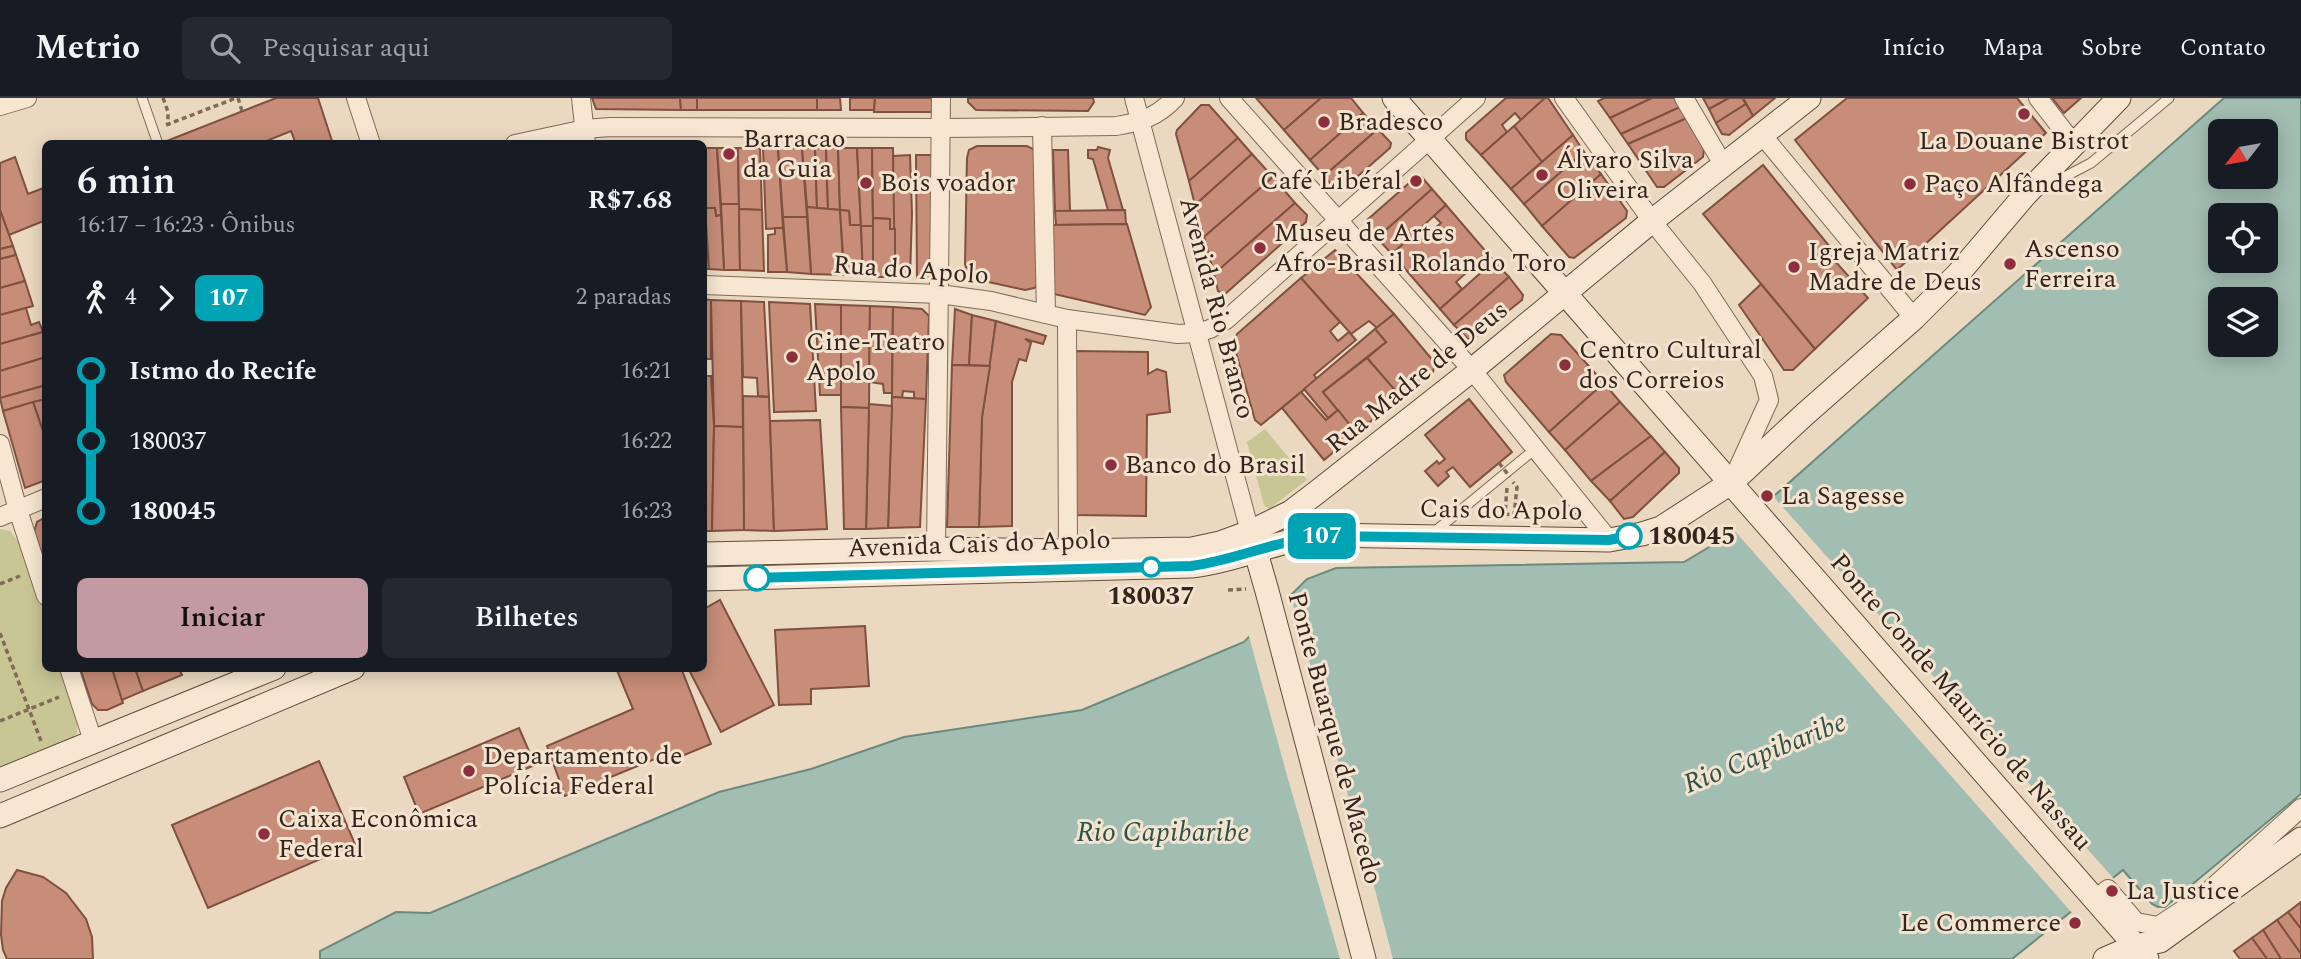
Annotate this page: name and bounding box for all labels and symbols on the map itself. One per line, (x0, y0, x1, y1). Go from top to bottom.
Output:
place label: Bradesco (1338, 102, 1443, 142)
marker: La Douane Bistrot (2016, 106, 2032, 122)
marker: Bradesco (1316, 114, 1332, 130)
place label: Barracao da Guia (743, 119, 846, 189)
north arrow (2208, 119, 2278, 189)
place label: La Douane Bistrot (1919, 121, 2129, 161)
place label: Álvaro Silva Oliveira (1556, 140, 1694, 210)
marker: Barracao da Guia (721, 146, 737, 162)
place label: Café Libéral (1260, 161, 1402, 201)
place label: Bois voador (880, 163, 1016, 203)
place label: Paço Alfândega (1924, 164, 2103, 204)
marker: Álvaro Silva Oliveira (1534, 167, 1550, 183)
marker: Café Libéral (1408, 173, 1424, 189)
marker: Bois voador (858, 175, 874, 191)
marker: Paço Alfândega (1902, 176, 1918, 192)
street label: Avenida Rio Branco (1168, 193, 1266, 423)
place label: Museu de Artes Afro-Brasil Rolando Toro (1274, 213, 1567, 283)
place label: Ascenso Ferreira (2024, 229, 2120, 299)
place label: Igreja Matriz Madre de Deus (1808, 232, 1982, 302)
marker: Museu de Artes Afro-Brasil Rolando Toro (1252, 240, 1268, 256)
street label: Rua do Apolo (832, 245, 990, 295)
marker: Ascenso Ferreira (2002, 256, 2018, 272)
marker: Igreja Matriz Madre de Deus (1786, 259, 1802, 275)
street label: Rua Madre de Deus (1317, 291, 1517, 463)
place label: Cine-Teatro Apolo (806, 322, 945, 392)
place label: Centro Cultural dos Correios (1579, 330, 1762, 400)
marker: Cine-Teatro Apolo (784, 349, 800, 365)
marker: Centro Cultural dos Correios (1557, 357, 1573, 373)
place label: Banco do Brasil (1125, 445, 1305, 485)
marker: Banco do Brasil (1103, 457, 1119, 473)
place label: La Sagesse (1781, 476, 1905, 516)
marker: La Sagesse (1759, 488, 1775, 504)
street label: Cais do Apolo (1419, 489, 1583, 531)
line badge: 107 (1282, 513, 1362, 559)
place label: 180045 (1648, 516, 1736, 556)
street label: Avenida Cais do Apolo (847, 519, 1111, 569)
marker: 180045 (1616, 523, 1642, 549)
street label: Ponte Conde Maurício de Nassau (1820, 544, 2102, 860)
marker: 180037 (1141, 557, 1161, 577)
unlabelled marker (744, 565, 770, 591)
place label: 180037 (1107, 576, 1195, 616)
street label: Ponte Buarque de Macedo (1277, 587, 1393, 889)
water label: Rio Capibaribe (1677, 701, 1853, 805)
place label: Departamento de Polícia Federal (483, 736, 683, 806)
marker: Departamento de Polícia Federal (461, 763, 477, 779)
place label: Caixa Econômica Federal (278, 799, 478, 869)
water label: Rio Capibaribe (1077, 811, 1249, 854)
marker: Caixa Econômica Federal (256, 826, 272, 842)
place label: La Justice (2126, 871, 2239, 911)
marker: La Justice (2104, 883, 2120, 899)
place label: Le Commerce (1900, 903, 2061, 943)
marker: Le Commerce (2067, 915, 2083, 931)

